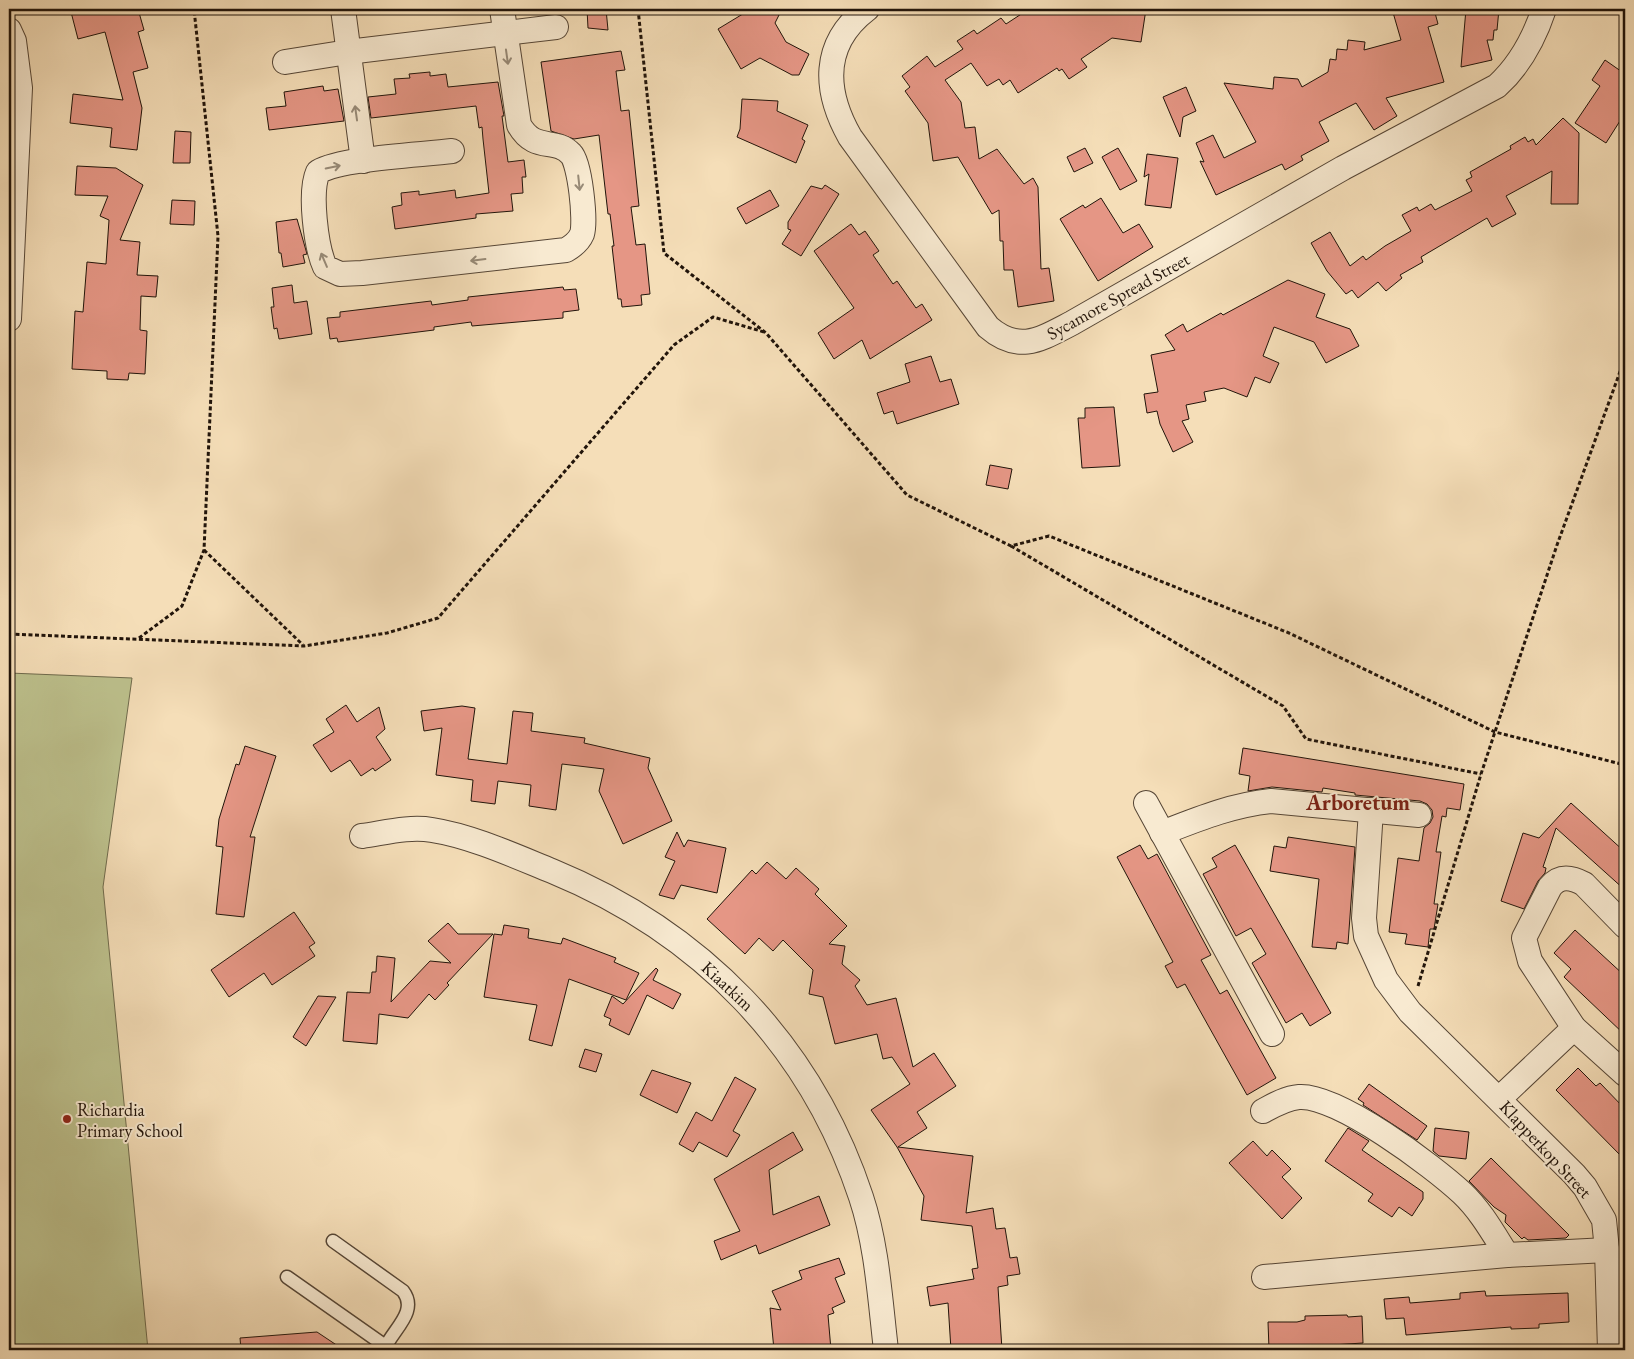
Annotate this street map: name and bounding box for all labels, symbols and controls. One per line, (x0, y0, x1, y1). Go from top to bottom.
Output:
one-way arrow (503, 49, 513, 65)
one-way arrow (351, 105, 361, 121)
one-way arrow (324, 162, 340, 171)
one-way arrow (574, 175, 584, 191)
street label: Sycamore Spread Street (1043, 247, 1194, 345)
one-way arrow (318, 253, 328, 268)
one-way arrow (471, 255, 487, 265)
district label: Arboretum (1305, 788, 1410, 817)
street label: Kiaatkim (697, 956, 759, 1016)
street label: Klapperkop Street (1495, 1095, 1597, 1203)
place label: Richardia Primary School (77, 1098, 183, 1142)
marker: Richardia Primary School (61, 1113, 73, 1125)

